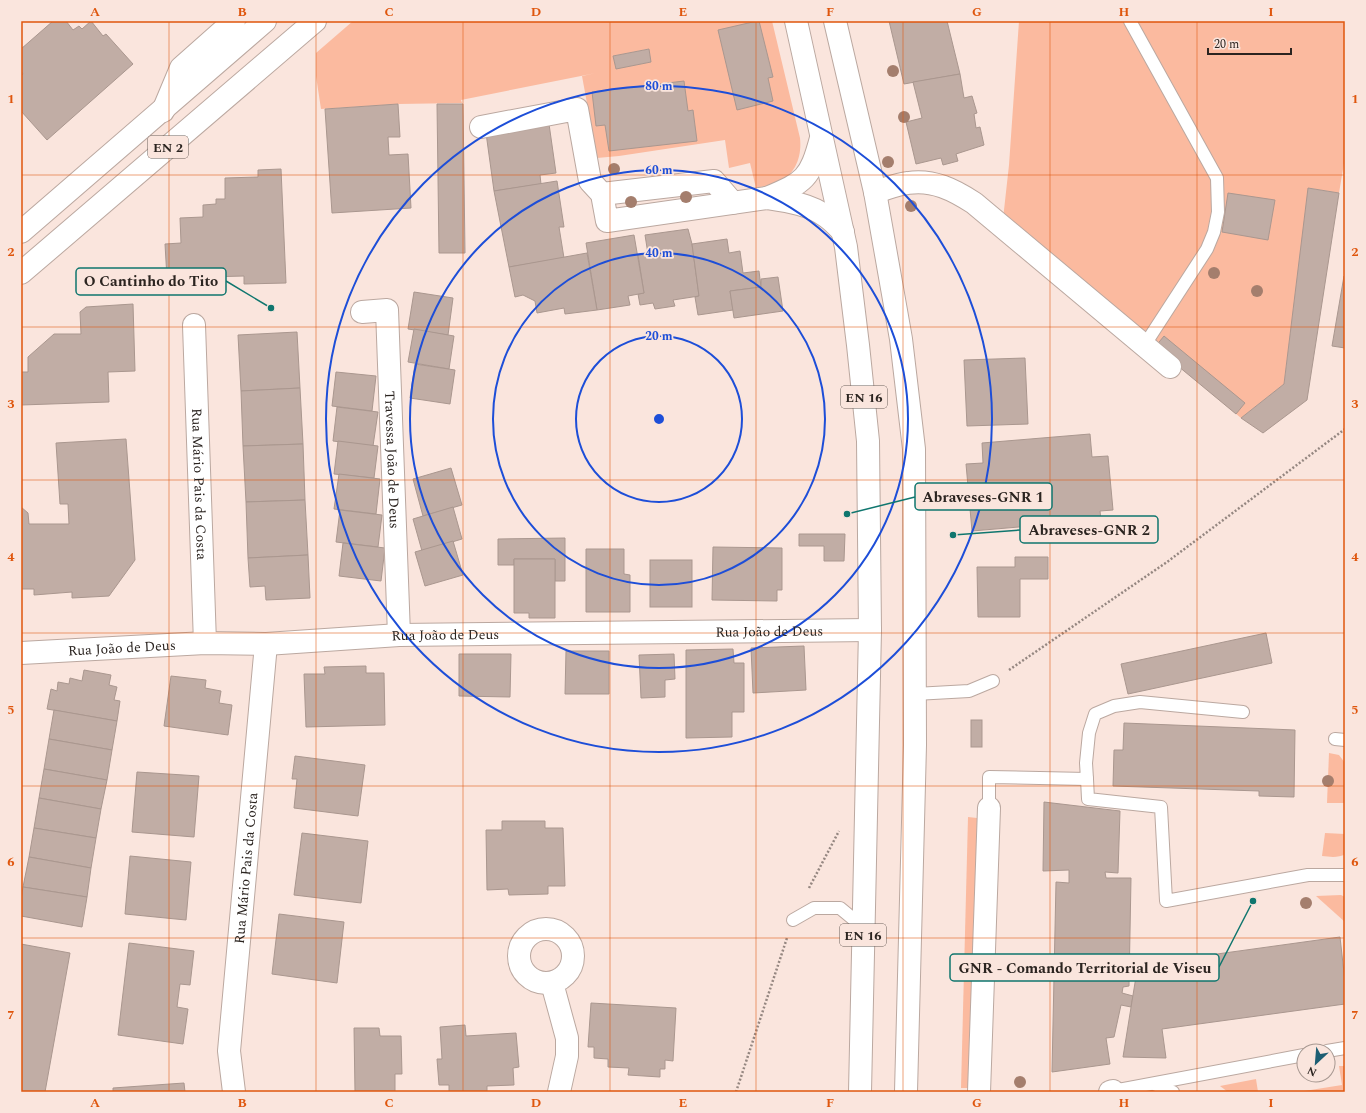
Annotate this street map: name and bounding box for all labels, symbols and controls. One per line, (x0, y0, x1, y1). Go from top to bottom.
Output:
text: A (90, 2, 100, 22)
text: B (237, 2, 247, 22)
text: C (384, 2, 394, 22)
text: D (531, 2, 541, 22)
text: E (679, 2, 688, 22)
text: F (826, 2, 834, 22)
text: G (972, 2, 982, 22)
text: H (1119, 2, 1130, 22)
text: I (1268, 2, 1274, 22)
scale bar (1208, 30, 1291, 56)
text: 20 m (1214, 35, 1239, 54)
text: 80 m (645, 77, 673, 96)
text: 1 (7, 89, 15, 109)
text: 1 (1351, 89, 1359, 109)
road number: EN 2 (148, 136, 188, 158)
text: 60 m (645, 161, 673, 180)
text: 2 (7, 242, 15, 262)
text: 2 (1351, 242, 1359, 262)
text: 40 m (645, 244, 673, 263)
callout: O Cantinho do Tito (76, 268, 226, 295)
text: O Cantinho do Tito (84, 270, 218, 293)
text: 20 m (645, 327, 673, 346)
road number: EN 16 (841, 386, 887, 408)
street label: Travessa João de Deus (379, 391, 405, 529)
text: 3 (7, 394, 15, 414)
text: 3 (1351, 394, 1359, 414)
street label: Rua Mário Pais da Costa (186, 408, 212, 560)
centre of rings (652, 412, 666, 426)
callout: Abraveses-GNR 1 (915, 483, 1052, 510)
text: Abraveses-GNR 1 (922, 486, 1044, 509)
callout: Abraveses-GNR 2 (1020, 516, 1158, 543)
text: Abraveses-GNR 2 (1028, 519, 1150, 542)
text: 4 (7, 547, 15, 567)
text: 4 (1351, 547, 1359, 567)
street label: Rua João de Deus (715, 620, 823, 643)
street label: Rua João de Deus (391, 624, 499, 646)
street label: Rua João de Deus (67, 635, 176, 661)
text: 5 (7, 700, 15, 720)
text: 5 (1351, 700, 1359, 720)
street label: Rua Mário Pais da Costa (229, 791, 263, 945)
text: 6 (7, 852, 15, 872)
text: 6 (1351, 852, 1359, 872)
road number: EN 16 (840, 924, 886, 946)
callout: GNR - Comando Territorial de Viseu (950, 954, 1219, 981)
text: GNR - Comando Territorial de Viseu (959, 957, 1212, 980)
text: 7 (7, 1005, 15, 1025)
text: 7 (1351, 1005, 1359, 1025)
north arrow (1296, 1043, 1336, 1083)
text: N (1304, 1062, 1320, 1081)
text: A (90, 1093, 100, 1113)
text: B (237, 1093, 247, 1113)
text: C (384, 1093, 394, 1113)
text: D (531, 1093, 541, 1113)
text: E (679, 1093, 688, 1113)
text: F (826, 1093, 834, 1113)
text: G (972, 1093, 982, 1113)
text: H (1119, 1093, 1130, 1113)
text: I (1268, 1093, 1274, 1113)

